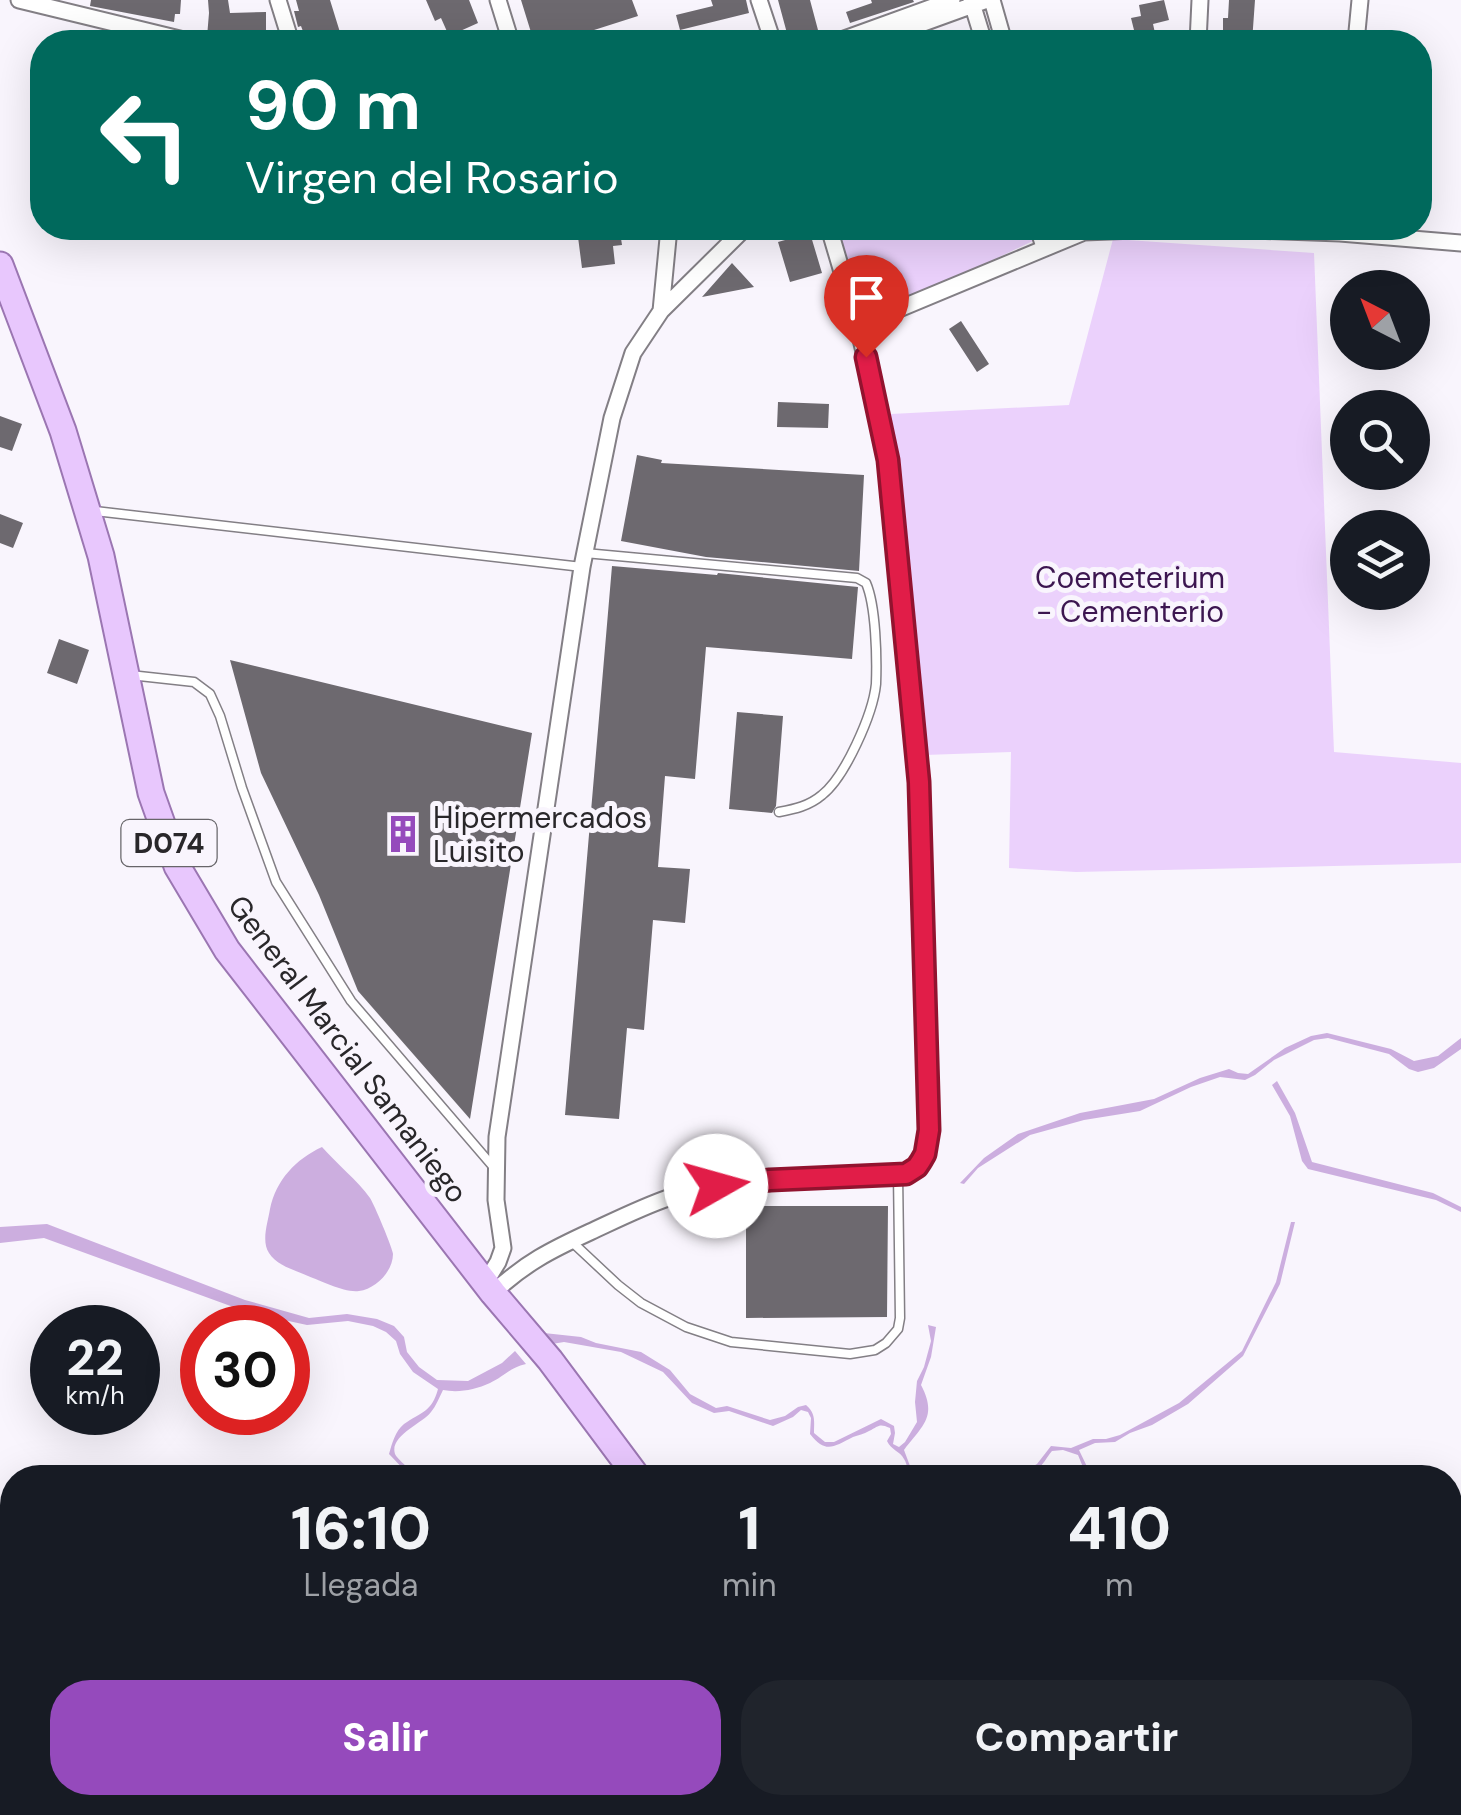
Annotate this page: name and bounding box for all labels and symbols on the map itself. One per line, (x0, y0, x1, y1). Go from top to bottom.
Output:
pin (824, 255, 909, 358)
north arrow (1330, 270, 1430, 370)
park label: Coemeterium - Cementerio (1035, 558, 1225, 631)
place label: Hipermercados Luisito (433, 798, 647, 871)
building icon: Hipermercados Luisito (382, 813, 424, 855)
road number: D074 (121, 820, 216, 866)
street label: General Marcial Samaniego (219, 887, 477, 1211)
position arrow (664, 1134, 768, 1238)
speed limit sign: 30 (180, 1305, 310, 1435)

